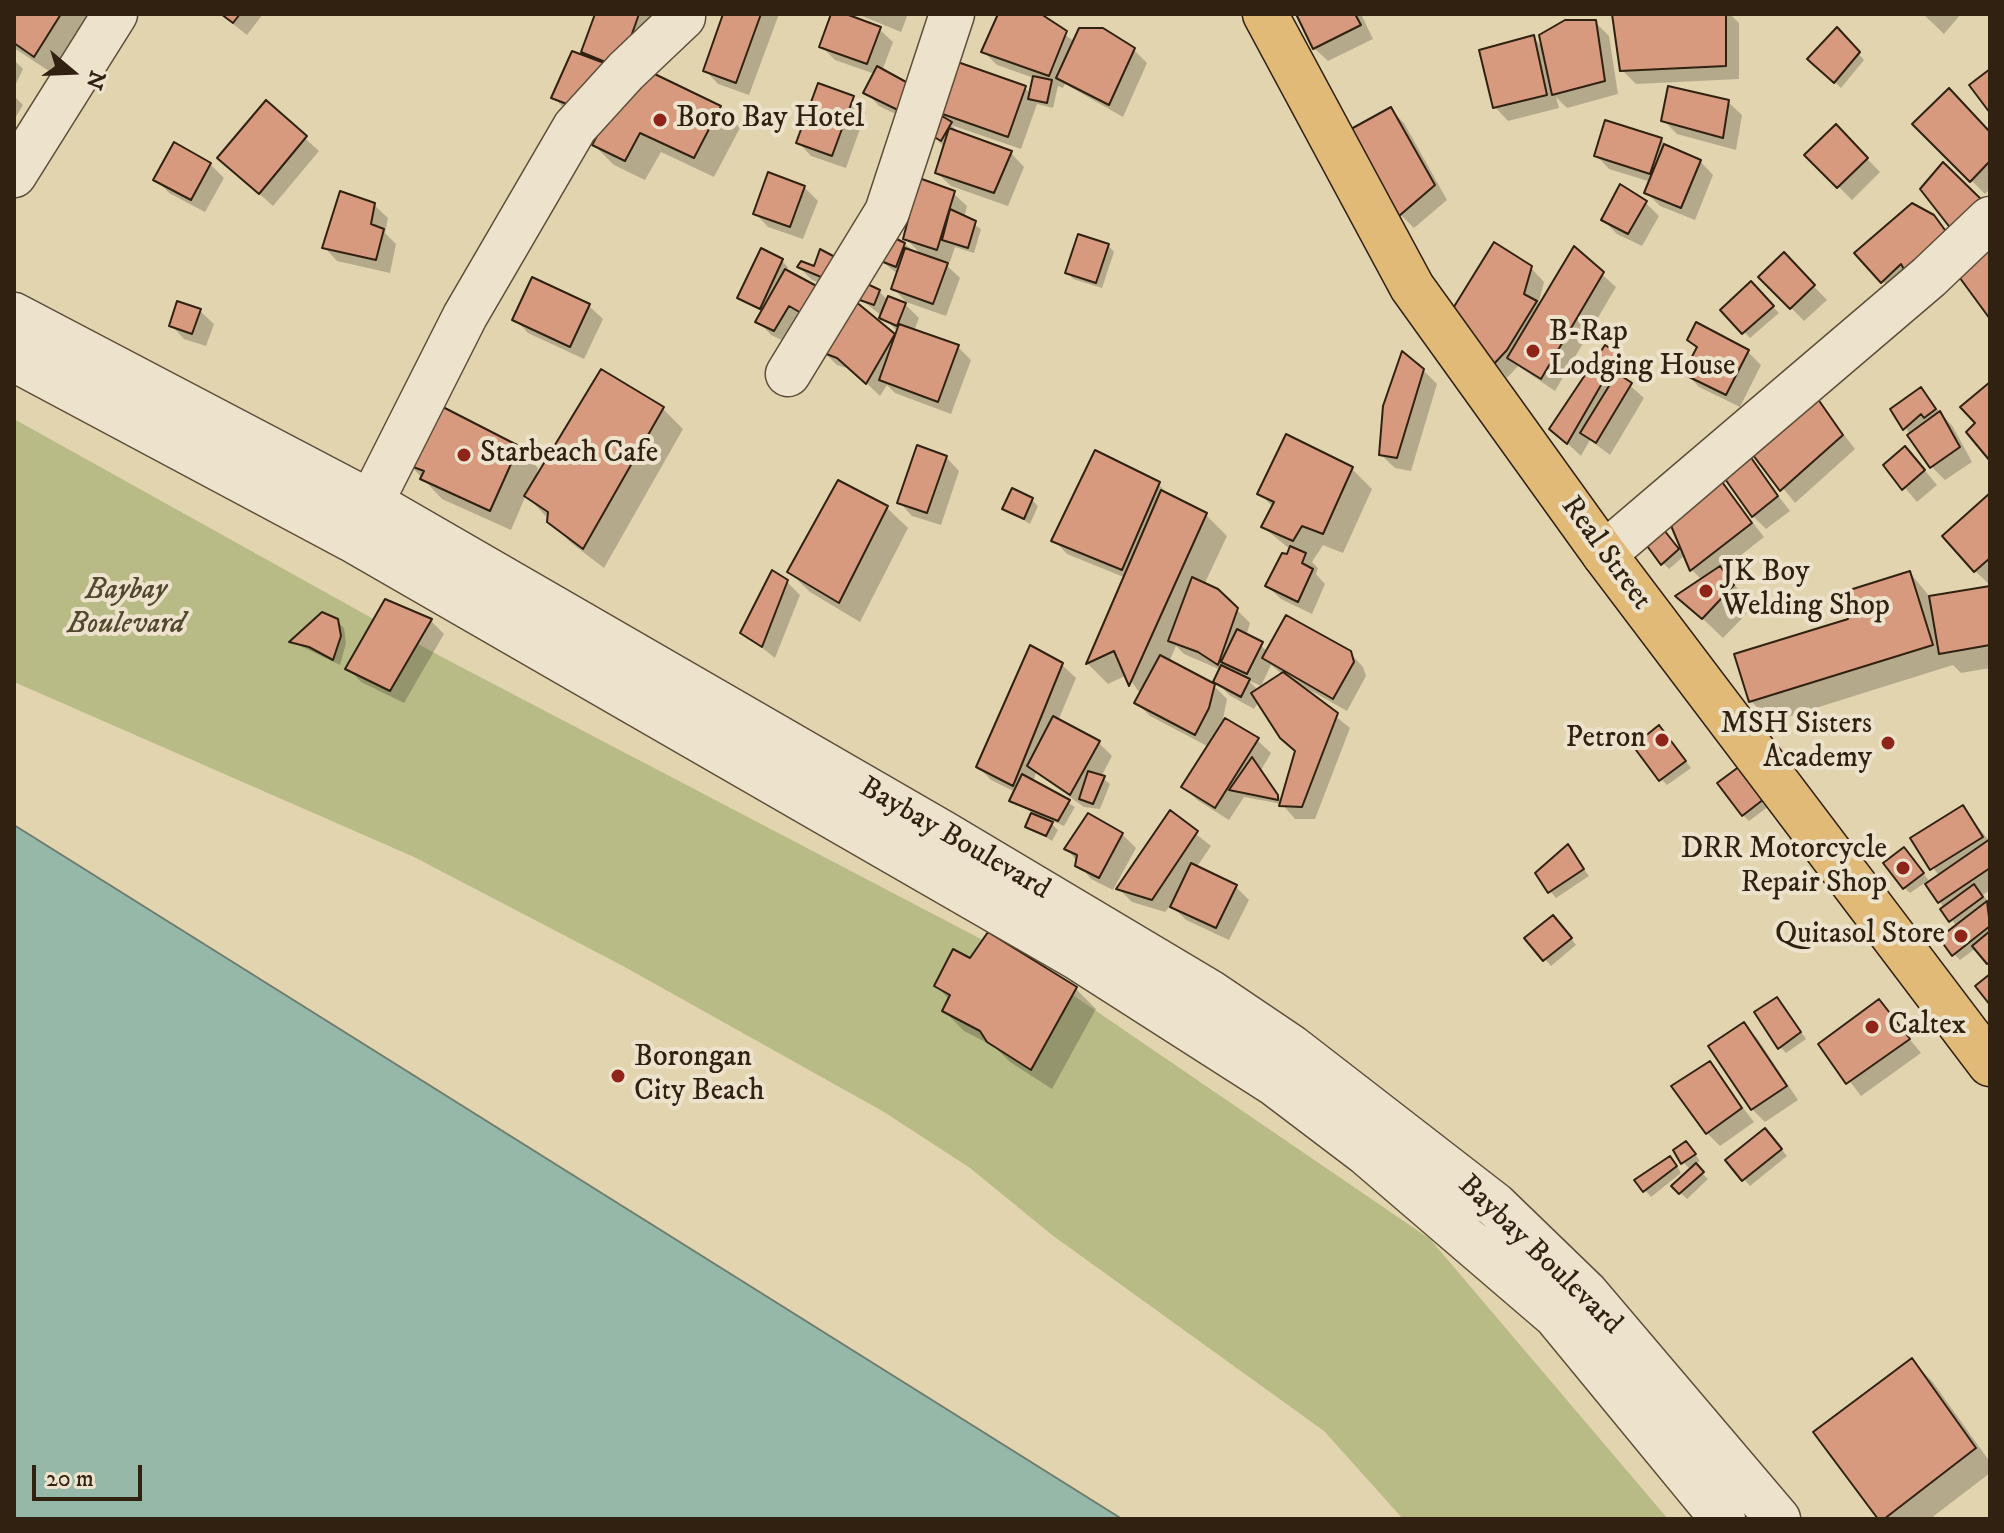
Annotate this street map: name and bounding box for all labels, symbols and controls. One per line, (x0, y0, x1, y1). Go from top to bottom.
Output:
north arrow (32, 32, 112, 112)
text: N (79, 67, 111, 93)
place label: Boro Bay Hotel (676, 102, 864, 138)
marker: Boro Bay Hotel (651, 111, 669, 129)
place label: B-Rap Lodging House (1549, 316, 1735, 386)
marker: B-Rap Lodging House (1524, 342, 1542, 360)
place label: Starbeach Cafe (480, 437, 658, 473)
marker: Starbeach Cafe (455, 446, 473, 464)
street label: Real Street (1552, 490, 1658, 618)
place label: JK Boy Welding Shop (1722, 556, 1890, 626)
park label: Baybay Boulevard (67, 574, 185, 644)
marker: JK Boy Welding Shop (1697, 582, 1715, 600)
place label: MSH Sisters Academy (1721, 708, 1872, 778)
place label: Petron (1566, 722, 1646, 758)
marker: Petron (1653, 731, 1671, 749)
marker: MSH Sisters Academy (1879, 734, 1897, 752)
street label: Baybay Boulevard (852, 771, 1056, 909)
place label: DRR Motorcycle Repair Shop (1681, 833, 1887, 904)
marker: DRR Motorcycle Repair Shop (1894, 859, 1912, 877)
place label: Quitasol Store (1775, 918, 1945, 954)
marker: Quitasol Store (1952, 927, 1970, 945)
place label: Caltex (1888, 1009, 1966, 1045)
marker: Caltex (1863, 1018, 1881, 1036)
place label: Borongan City Beach (634, 1041, 765, 1112)
marker: Borongan City Beach (609, 1067, 627, 1085)
street label: Baybay Boulevard (1449, 1169, 1629, 1343)
scale bar (36, 1449, 146, 1499)
text: 20 m (46, 1464, 94, 1494)

